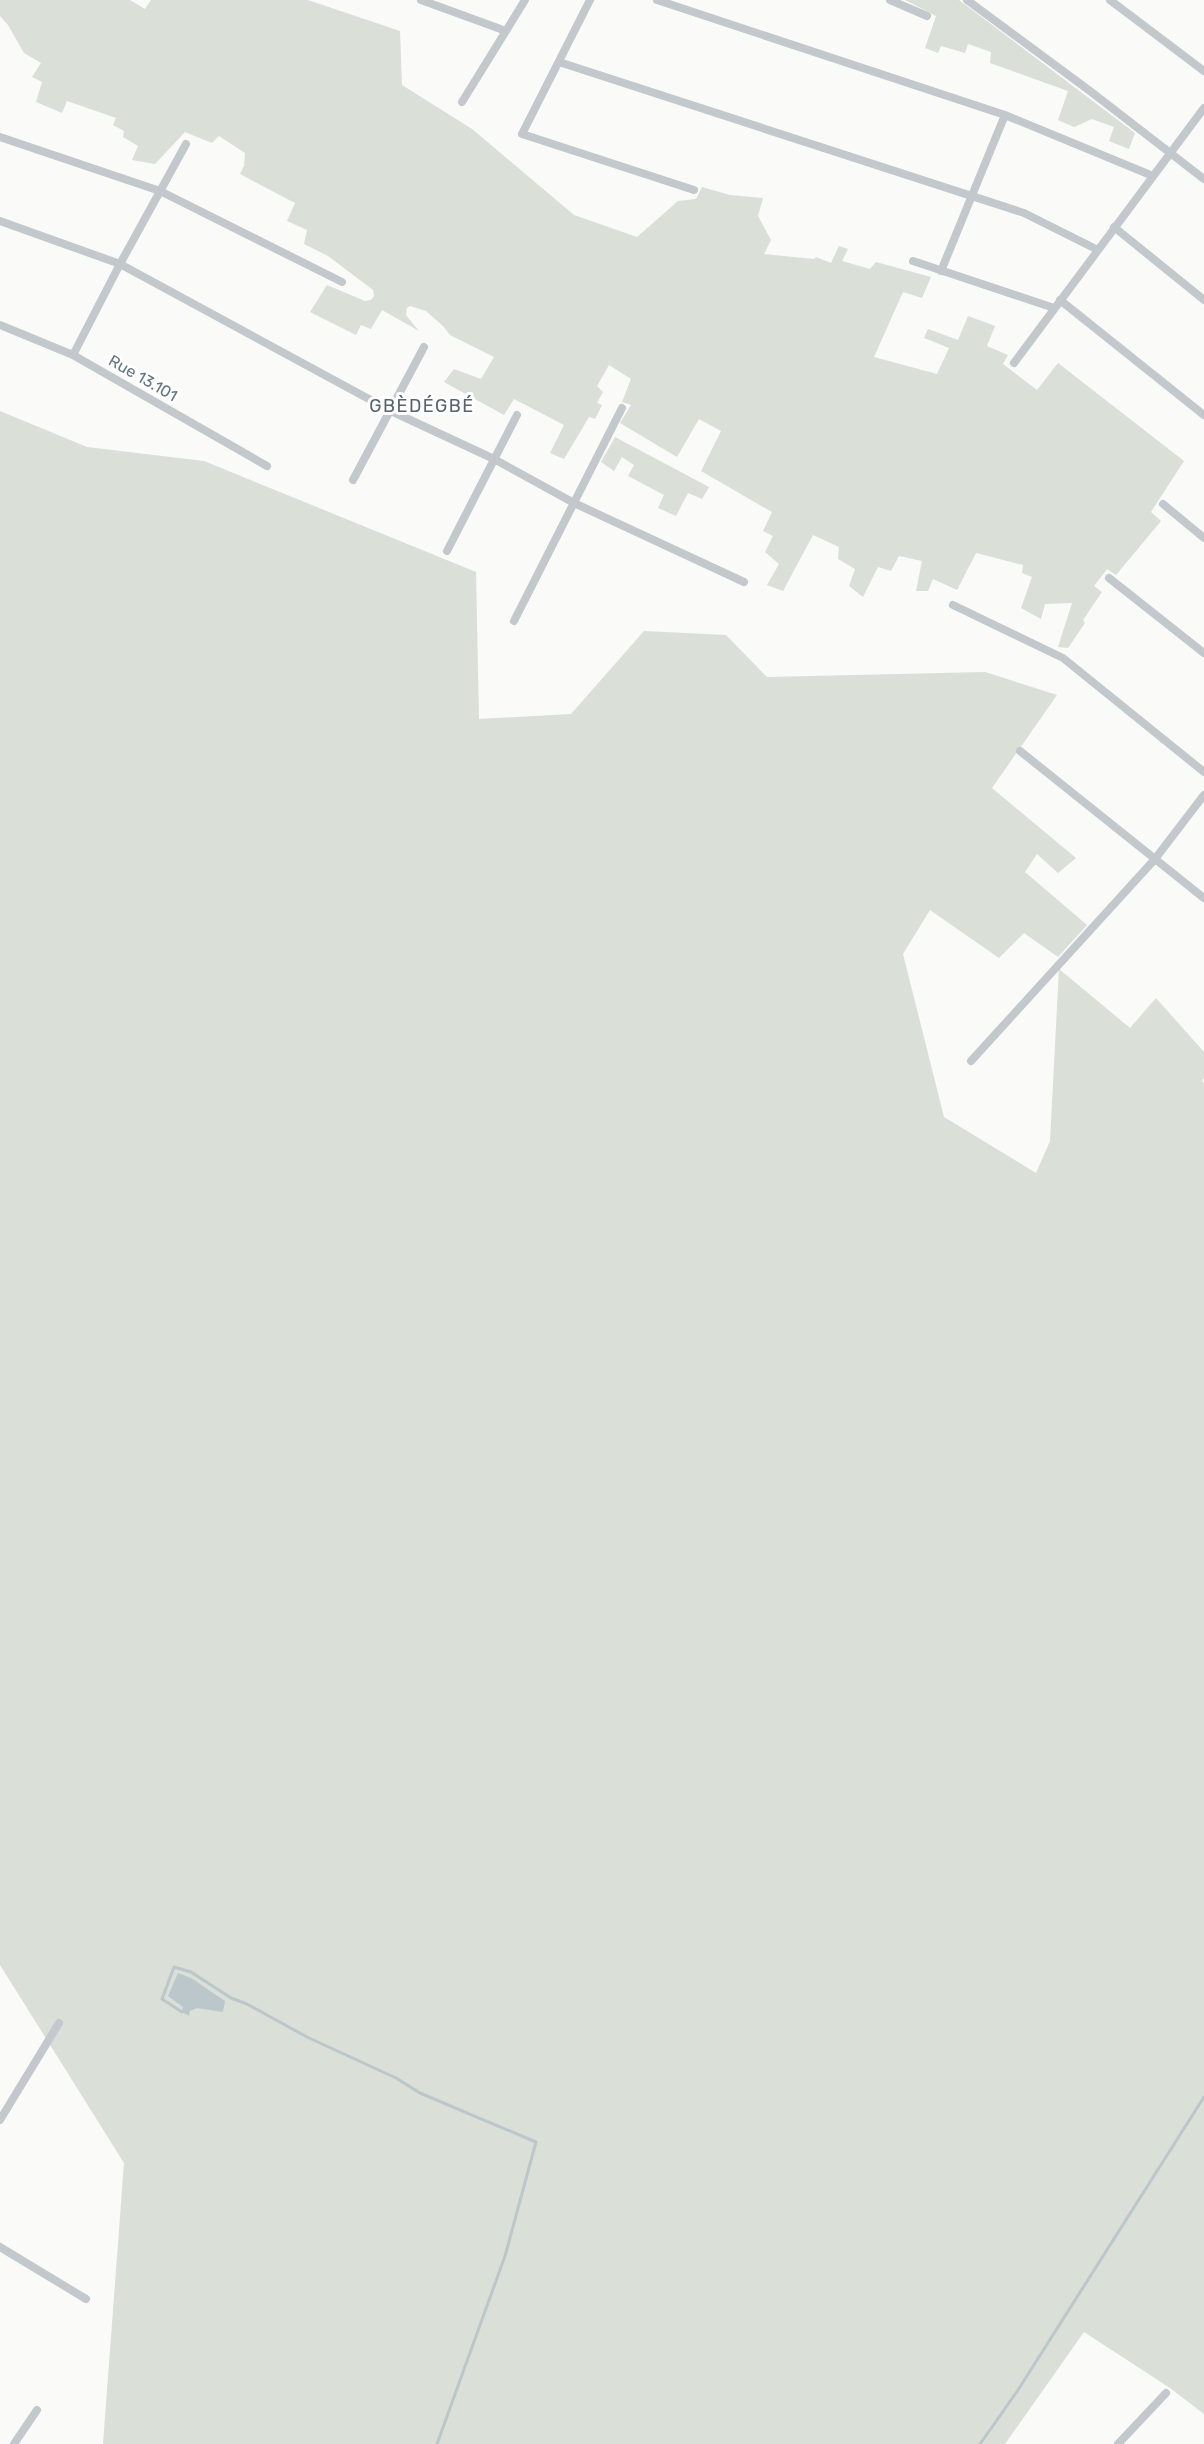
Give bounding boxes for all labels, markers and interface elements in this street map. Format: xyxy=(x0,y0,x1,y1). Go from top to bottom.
street label: Rue 13.101 xyxy=(105,351,181,405)
district label: GBÈDÉGBÉ xyxy=(369,395,475,417)

